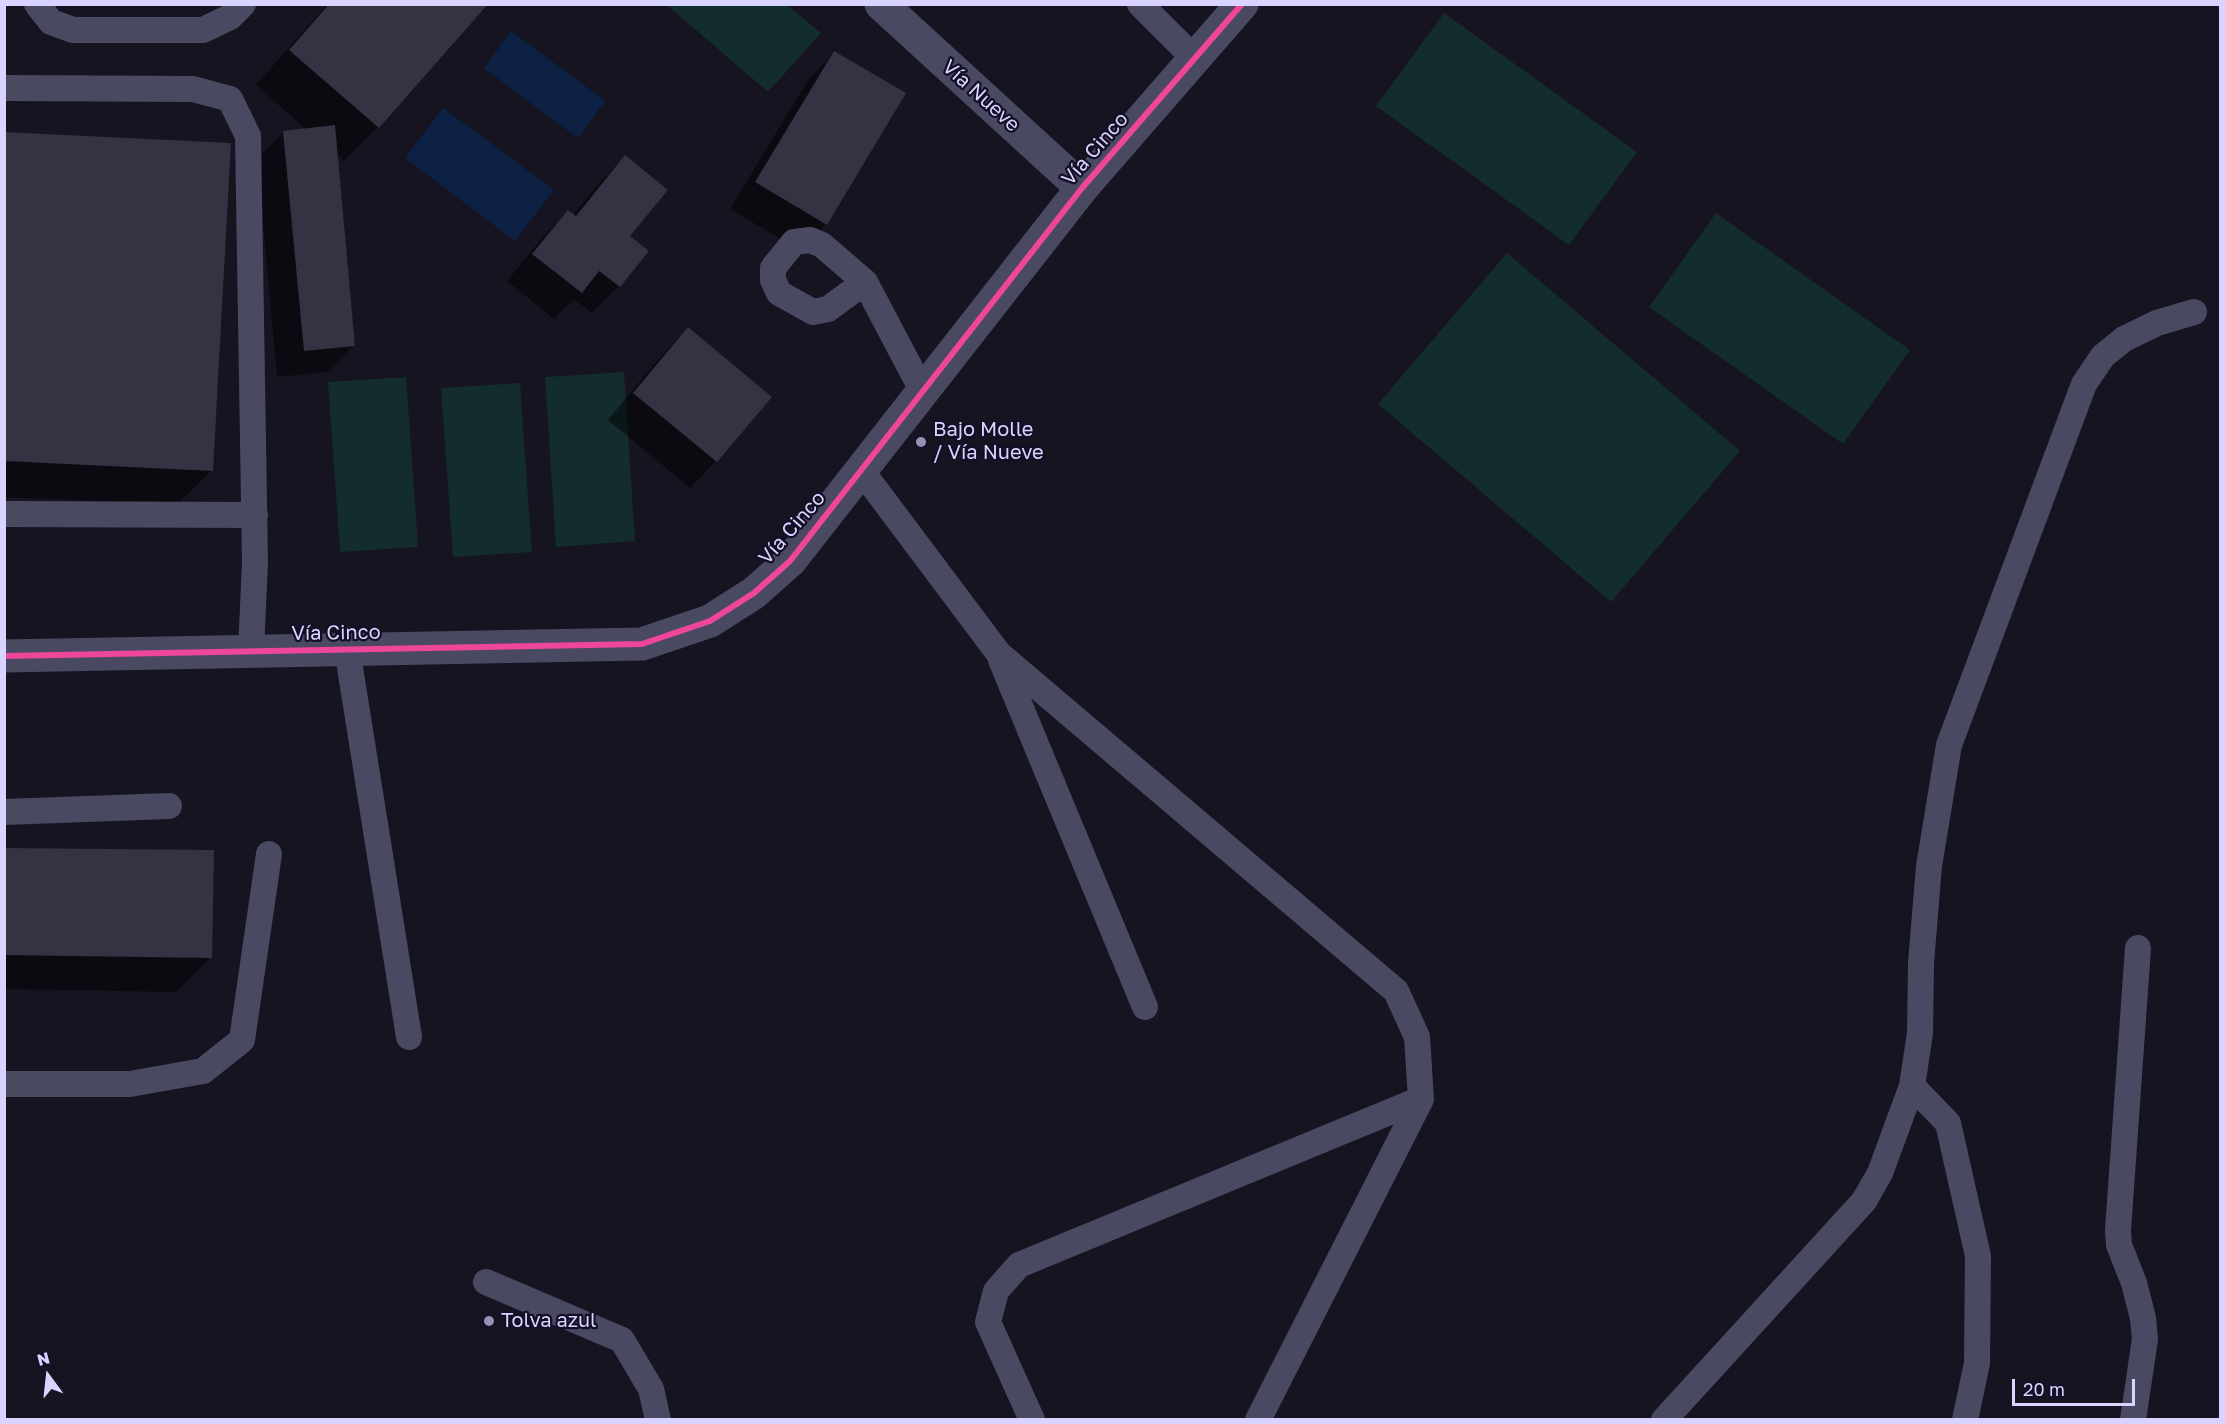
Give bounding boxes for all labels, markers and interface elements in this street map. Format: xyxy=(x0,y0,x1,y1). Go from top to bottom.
street label: Vía Nueve xyxy=(937,55,1025,137)
street label: Vía Cinco xyxy=(1057,107,1133,191)
place label: Bajo Molle / Vía Nueve xyxy=(933,418,1044,465)
marker: Bajo Molle / Vía Nueve xyxy=(914,435,928,449)
street label: Vía Cinco xyxy=(754,486,830,570)
street label: Vía Cinco xyxy=(291,620,381,646)
place label: Tolva azul xyxy=(501,1309,596,1333)
marker: Tolva azul xyxy=(482,1314,496,1328)
north arrow xyxy=(18,1346,78,1406)
text: N xyxy=(35,1347,52,1370)
scale bar xyxy=(2015,1367,2138,1405)
text: 20 m xyxy=(2023,1378,2065,1400)

